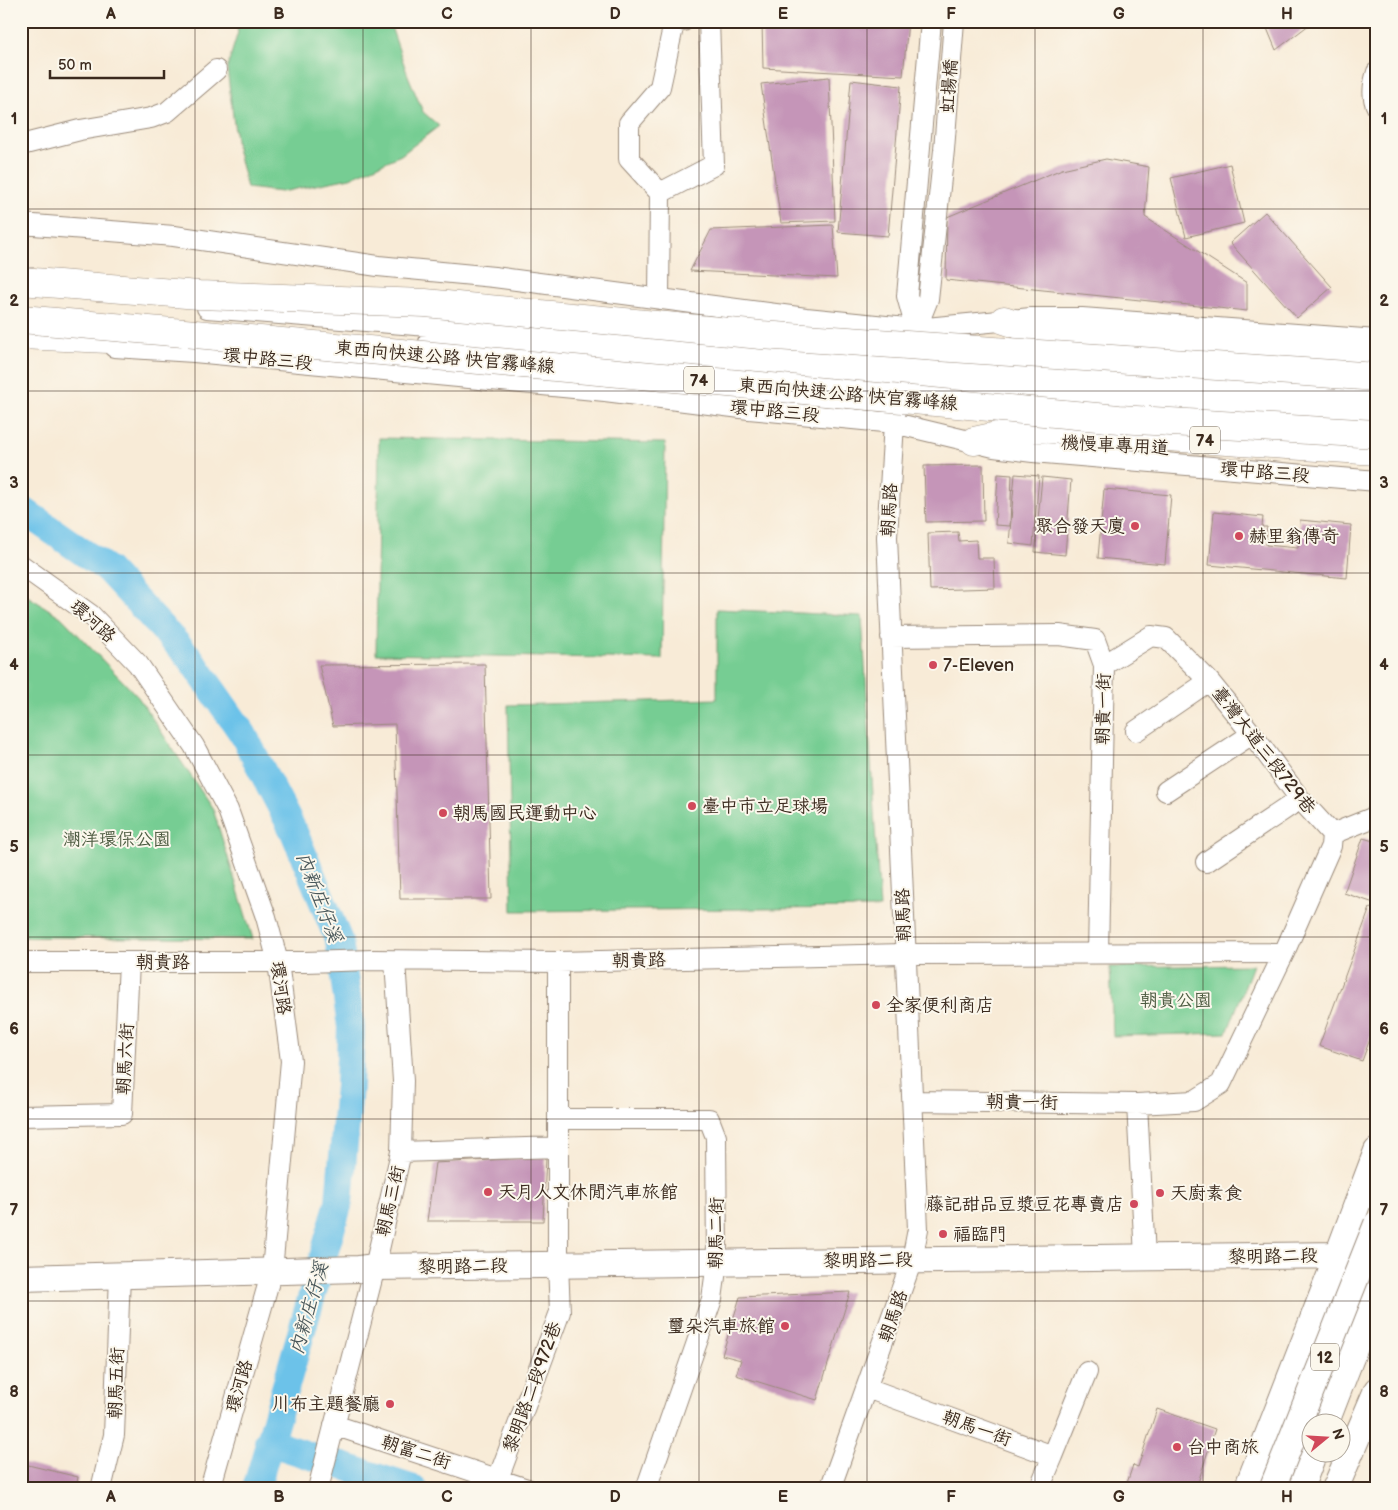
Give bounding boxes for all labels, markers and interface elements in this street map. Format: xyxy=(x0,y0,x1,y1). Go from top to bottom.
text: A xyxy=(105,5,116,24)
text: B xyxy=(273,5,285,24)
text: C xyxy=(441,5,453,24)
text: D xyxy=(609,5,621,24)
text: E xyxy=(778,5,788,24)
text: F xyxy=(946,5,956,24)
text: G xyxy=(1113,5,1125,24)
text: H xyxy=(1281,5,1293,24)
scale bar xyxy=(50,48,164,80)
text: 50 m xyxy=(58,56,92,75)
street label: 虹揚橋 xyxy=(937,58,962,114)
text: 1 xyxy=(11,110,17,129)
text: 1 xyxy=(1381,110,1387,129)
text: 2 xyxy=(9,292,19,311)
text: 2 xyxy=(1379,292,1389,311)
street label: 東西向快速公路 快官霧峰線 xyxy=(334,337,556,378)
street label: 環中路三段 xyxy=(222,344,314,375)
road number: 74 xyxy=(684,366,714,394)
street label: 東西向快速公路 快官霧峰線 xyxy=(737,374,959,415)
street label: 環中路三段 xyxy=(729,396,821,427)
road number: 74 xyxy=(1190,426,1220,454)
street label: 機慢車專用道 xyxy=(1060,432,1169,459)
street label: 環中路三段 xyxy=(1219,458,1311,487)
text: 3 xyxy=(9,474,19,493)
text: 3 xyxy=(1379,474,1389,493)
street label: 朝馬路 xyxy=(878,483,901,538)
place label: 聚合發天廈 xyxy=(1035,516,1125,537)
marker: 聚合發天廈 xyxy=(1129,520,1141,532)
place label: 赫里翁傳奇 xyxy=(1249,526,1339,547)
marker: 赫里翁傳奇 xyxy=(1233,530,1245,542)
street label: 環河路 xyxy=(66,596,120,647)
place label: 7-Eleven xyxy=(943,655,1014,676)
text: 4 xyxy=(9,656,19,675)
text: 4 xyxy=(1379,656,1389,675)
marker: 7-Eleven xyxy=(927,659,939,671)
street label: 朝貴一街 xyxy=(1092,673,1115,745)
street label: 臺灣大道三段729巷 xyxy=(1207,682,1320,818)
place label: 臺中市立足球場 xyxy=(702,796,828,817)
marker: 臺中市立足球場 xyxy=(686,800,698,812)
place label: 朝馬國民運動中心 xyxy=(453,803,597,824)
marker: 朝馬國民運動中心 xyxy=(437,807,449,819)
park label: 潮洋環保公園 xyxy=(63,829,171,850)
text: 5 xyxy=(9,838,19,857)
text: 5 xyxy=(1379,838,1389,857)
water label: 內新庄仔溪 xyxy=(291,849,347,947)
street label: 朝馬路 xyxy=(892,888,915,942)
street label: 朝貴路 xyxy=(612,950,666,971)
street label: 朝貴路 xyxy=(136,952,190,973)
street label: 環河路 xyxy=(266,960,295,1016)
park label: 朝貴公園 xyxy=(1140,990,1212,1011)
place label: 全家便利商店 xyxy=(886,995,994,1016)
marker: 全家便利商店 xyxy=(870,999,882,1011)
text: 6 xyxy=(9,1020,19,1039)
text: 6 xyxy=(1379,1020,1389,1039)
street label: 朝馬六街 xyxy=(113,1023,138,1096)
street label: 朝貴一街 xyxy=(986,1091,1058,1114)
street label: 朝馬三街 xyxy=(372,1164,409,1239)
place label: 天月人文休閒汽車旅館 xyxy=(498,1182,678,1203)
place label: 天廚素食 xyxy=(1170,1183,1242,1204)
marker: 天月人文休閒汽車旅館 xyxy=(482,1186,494,1198)
marker: 天廚素食 xyxy=(1154,1187,1166,1199)
place label: 藤記甜品豆漿豆花專賣店 xyxy=(926,1194,1124,1215)
street label: 朝馬二街 xyxy=(705,1197,728,1269)
marker: 藤記甜品豆漿豆花專賣店 xyxy=(1128,1198,1140,1210)
text: 7 xyxy=(10,1201,19,1220)
text: 7 xyxy=(1380,1201,1389,1220)
place label: 福臨門 xyxy=(953,1224,1007,1245)
marker: 福臨門 xyxy=(937,1228,949,1240)
street label: 黎明路二段 xyxy=(1228,1245,1318,1268)
street label: 黎明路二段 xyxy=(823,1249,913,1272)
street label: 黎明路二段 xyxy=(418,1255,508,1278)
water label: 內新庄仔溪 xyxy=(285,1259,334,1357)
street label: 朝馬路 xyxy=(875,1287,912,1345)
place label: 璽朵汽車旅館 xyxy=(667,1316,775,1337)
street label: 黎明路二段972巷 xyxy=(499,1319,566,1456)
marker: 璽朵汽車旅館 xyxy=(779,1320,791,1332)
road number: 12 xyxy=(1311,1344,1339,1370)
street label: 朝馬五街 xyxy=(105,1347,128,1419)
street label: 環河路 xyxy=(222,1357,257,1415)
text: 8 xyxy=(9,1383,19,1402)
text: 8 xyxy=(1379,1383,1389,1402)
place label: 川布主題餐廳 xyxy=(272,1394,380,1415)
marker: 川布主題餐廳 xyxy=(384,1398,396,1410)
street label: 朝馬一街 xyxy=(939,1406,1014,1451)
north arrow xyxy=(1300,1412,1350,1462)
text: N xyxy=(1328,1427,1348,1442)
street label: 朝富二街 xyxy=(378,1431,453,1474)
place label: 台中商旅 xyxy=(1187,1437,1259,1458)
marker: 台中商旅 xyxy=(1171,1441,1183,1453)
text: A xyxy=(105,1488,116,1507)
text: B xyxy=(273,1488,285,1507)
text: C xyxy=(441,1488,453,1507)
text: D xyxy=(609,1488,621,1507)
text: E xyxy=(778,1488,788,1507)
text: F xyxy=(946,1488,956,1507)
text: G xyxy=(1113,1488,1125,1507)
text: H xyxy=(1281,1488,1293,1507)

